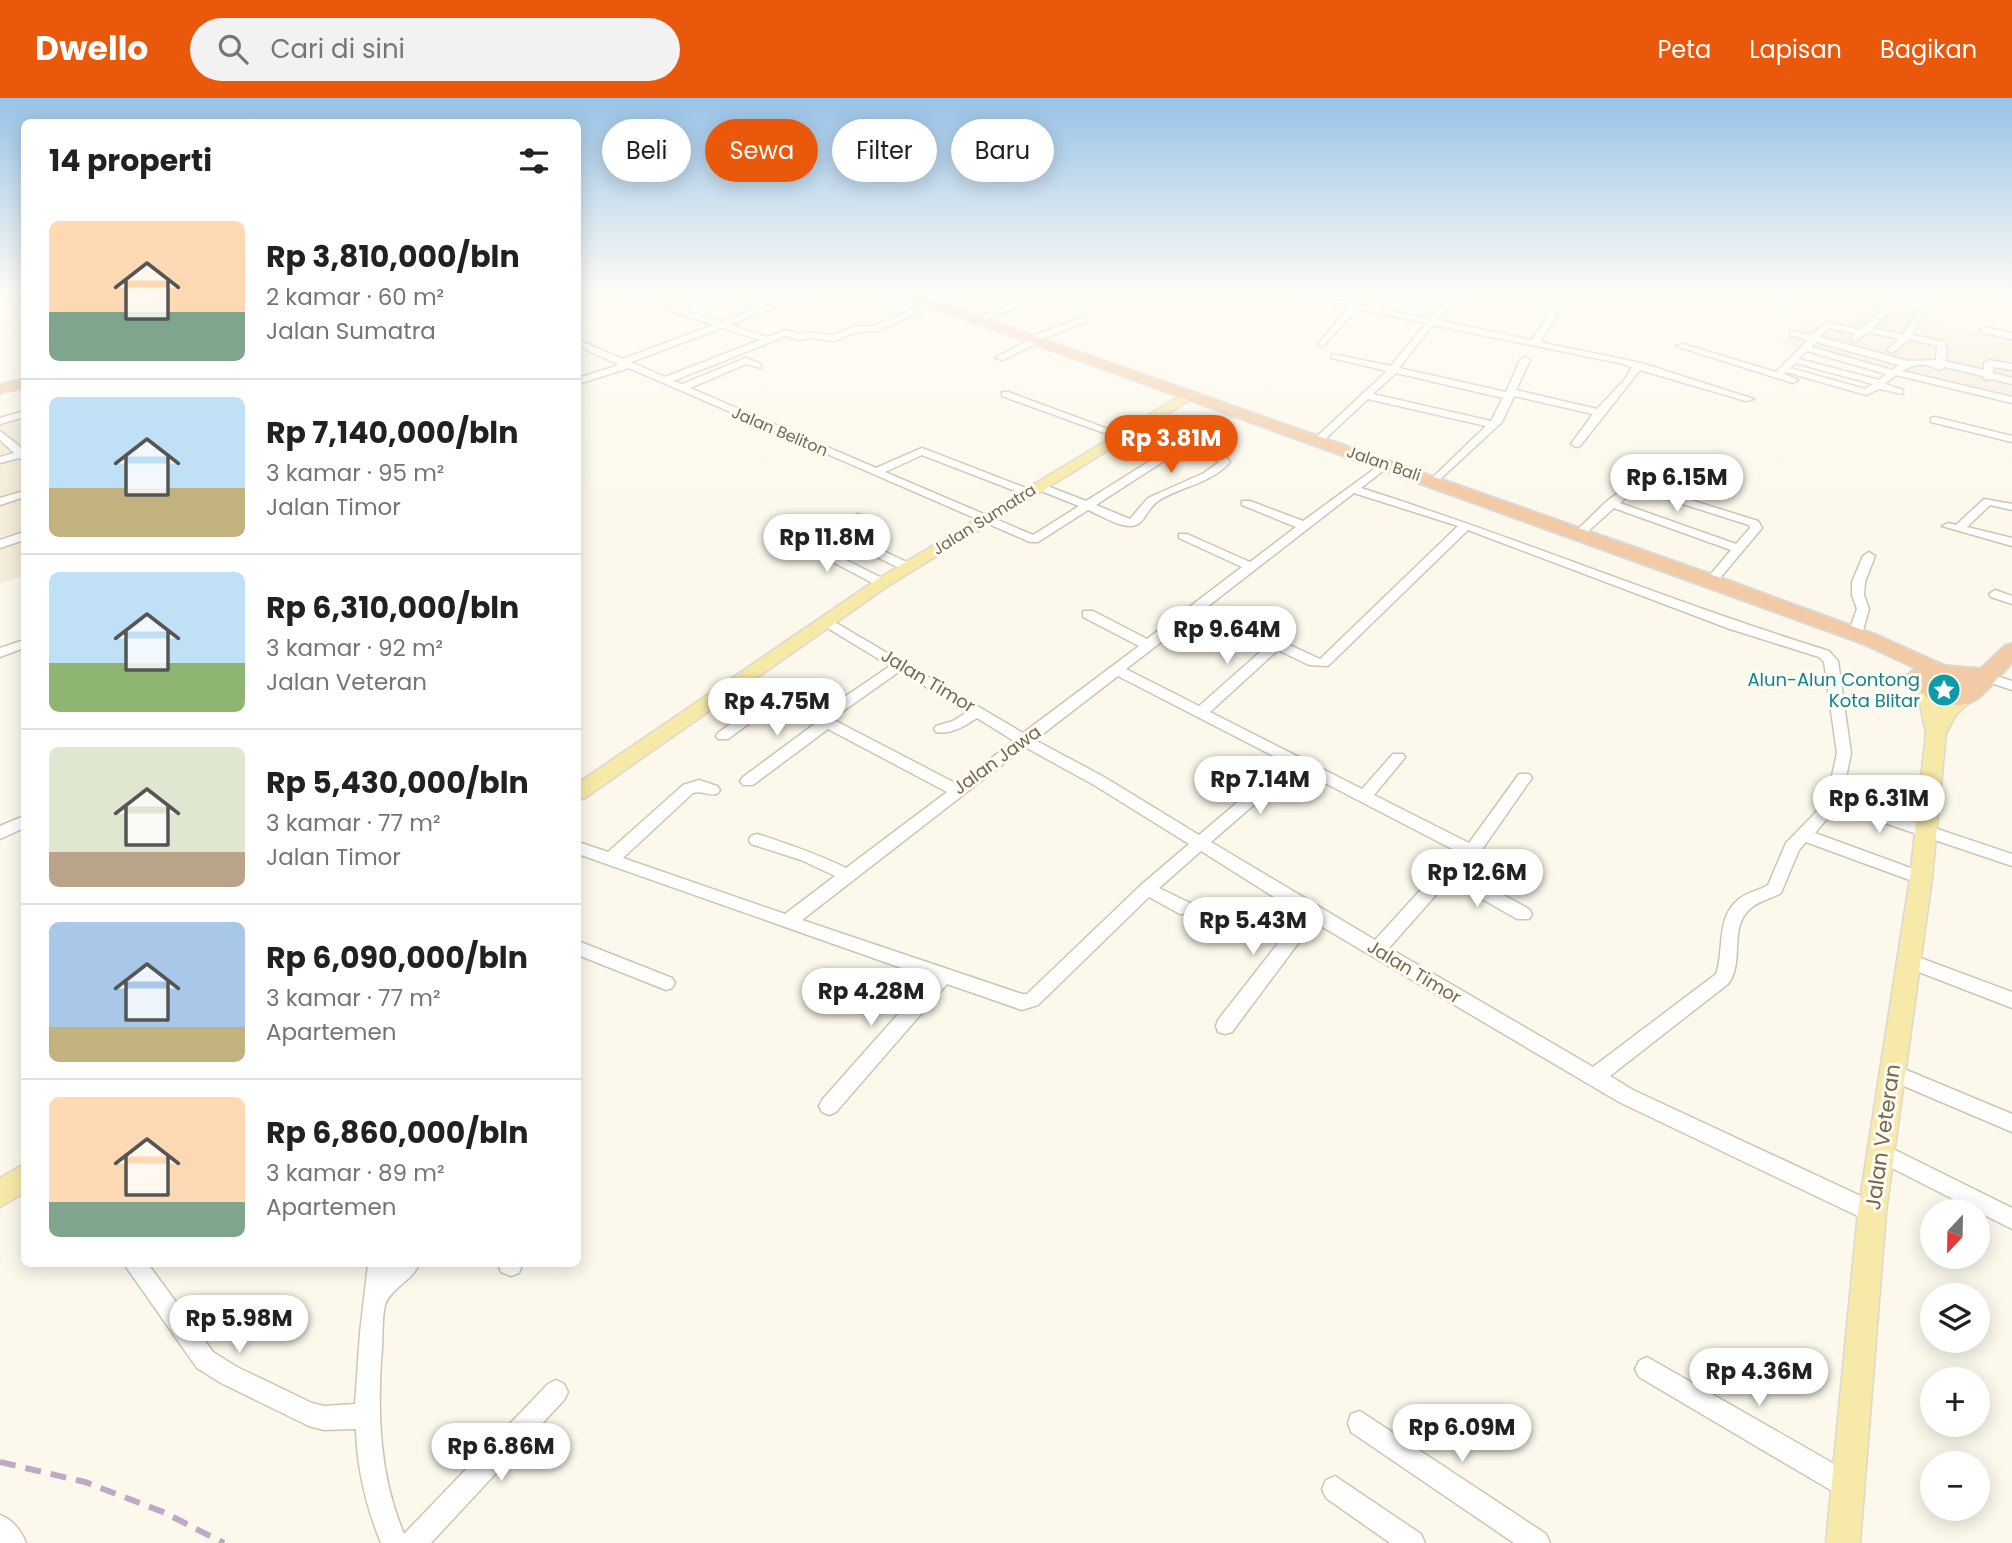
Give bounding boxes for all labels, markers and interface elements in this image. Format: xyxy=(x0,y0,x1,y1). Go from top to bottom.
search box xyxy=(190,18,680,81)
text: Dwello xyxy=(35,25,148,72)
icon: search xyxy=(214,30,252,68)
text: Cari di sini xyxy=(270,31,405,67)
text: Peta xyxy=(1657,33,1711,66)
text: Lapisan xyxy=(1749,33,1842,66)
text: Bagikan xyxy=(1880,33,1977,66)
chip: Beli xyxy=(602,119,691,182)
chip: Sewa xyxy=(705,119,818,182)
chip: Filter xyxy=(832,119,937,182)
chip: Baru xyxy=(951,119,1054,182)
text: 14 properti xyxy=(49,139,212,182)
icon: filters xyxy=(515,142,553,180)
text: Rp 3,810,000/bln xyxy=(266,235,520,278)
icon: home xyxy=(105,249,189,333)
text: 2 kamar · 60 m² xyxy=(266,281,444,313)
text: Jalan Sumatra xyxy=(266,315,436,347)
street label: Jalan Beliton xyxy=(728,401,831,462)
text: Rp 7,140,000/bln xyxy=(266,411,518,454)
pin: Rp 3.81M xyxy=(1099,416,1243,475)
text: Rp 3.81M xyxy=(1121,422,1221,454)
icon: home xyxy=(105,425,189,509)
street label: Jalan Bali xyxy=(1344,440,1424,487)
pin: Rp 6.15M xyxy=(1605,454,1749,514)
text: 3 kamar · 95 m² xyxy=(266,457,444,489)
text: Rp 6.15M xyxy=(1626,461,1728,493)
street label: Jalan Sumatra xyxy=(928,478,1040,560)
text: Jalan Timor xyxy=(266,491,401,523)
pin: Rp 11.8M xyxy=(755,514,899,574)
text: Rp 11.8M xyxy=(779,521,875,553)
text: Rp 6,310,000/bln xyxy=(266,586,519,629)
icon: home xyxy=(105,600,189,684)
pin: Rp 9.64M xyxy=(1155,606,1299,666)
text: Rp 9.64M xyxy=(1173,613,1281,645)
text: 3 kamar · 92 m² xyxy=(266,632,443,664)
street label: Jalan Timor xyxy=(877,643,980,719)
text: Jalan Veteran xyxy=(266,666,427,698)
place label: Alun-Alun Contong Kota Blitar xyxy=(1747,667,1920,713)
place icon: Alun-Alun Contong Kota Blitar xyxy=(1925,671,1963,709)
pin: Rp 4.75M xyxy=(705,678,849,738)
text: Rp 4.75M xyxy=(724,685,830,717)
street label: Jalan Jawa xyxy=(948,719,1046,800)
pin: Rp 7.14M xyxy=(1188,756,1332,816)
text: Rp 5,430,000/bln xyxy=(266,761,529,804)
text: Rp 7.14M xyxy=(1210,763,1310,795)
icon: home xyxy=(105,775,189,859)
pin: Rp 6.31M xyxy=(1807,776,1951,835)
text: Rp 6.31M xyxy=(1829,782,1929,814)
text: 3 kamar · 77 m² xyxy=(266,807,441,839)
text: Jalan Timor xyxy=(266,841,401,873)
pin: Rp 12.6M xyxy=(1405,850,1549,909)
text: Rp 12.6M xyxy=(1427,856,1527,888)
pin: Rp 5.43M xyxy=(1181,898,1325,957)
text: Rp 5.43M xyxy=(1199,904,1307,936)
street label: Jalan Timor xyxy=(1363,934,1466,1010)
text: Rp 6,090,000/bln xyxy=(266,936,528,979)
icon: home xyxy=(105,950,189,1034)
pin: Rp 4.28M xyxy=(799,968,943,1028)
text: Rp 4.28M xyxy=(818,975,924,1007)
text: 3 kamar · 77 m² xyxy=(266,982,441,1014)
text: Apartemen xyxy=(266,1016,396,1048)
street label: Jalan Veteran xyxy=(1858,1062,1907,1212)
text: Rp 6,860,000/bln xyxy=(266,1111,528,1154)
icon: home xyxy=(105,1125,189,1209)
text: 3 kamar · 89 m² xyxy=(266,1157,444,1189)
text: Apartemen xyxy=(266,1191,396,1223)
north arrow xyxy=(1920,1199,1990,1269)
map controls xyxy=(1920,1199,1990,1521)
button: layers xyxy=(1920,1283,1990,1353)
pin: Rp 5.98M xyxy=(167,1296,311,1355)
text: Rp 5.98M xyxy=(185,1302,293,1334)
pin: Rp 4.36M xyxy=(1687,1348,1831,1408)
text: Rp 4.36M xyxy=(1705,1355,1813,1387)
button: + xyxy=(1920,1367,1990,1437)
pin: Rp 6.09M xyxy=(1390,1404,1534,1464)
text: Rp 6.09M xyxy=(1409,1411,1515,1443)
pin: Rp 6.86M xyxy=(429,1424,573,1483)
text: Rp 6.86M xyxy=(447,1430,555,1462)
button: − xyxy=(1920,1451,1990,1521)

